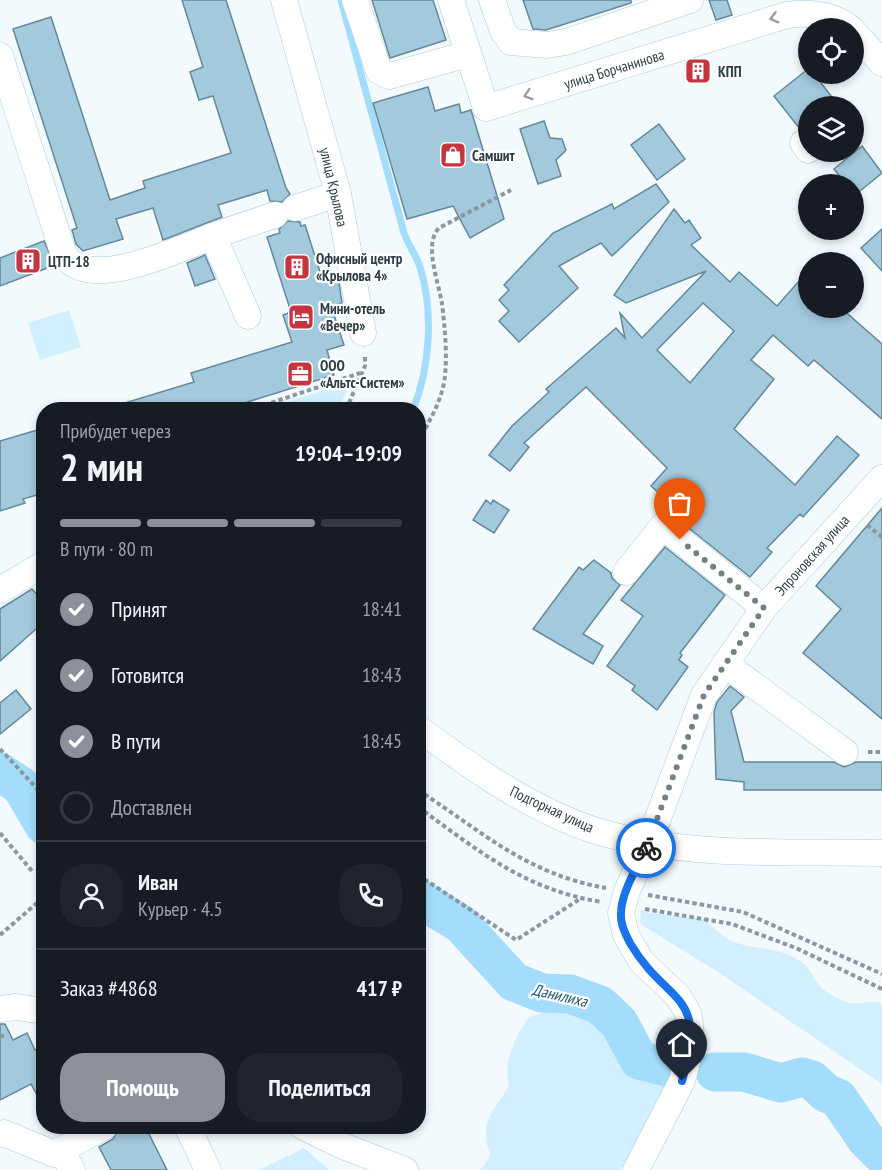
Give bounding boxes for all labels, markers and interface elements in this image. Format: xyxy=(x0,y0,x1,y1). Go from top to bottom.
one-way arrow xyxy=(769,11,779,24)
map controls xyxy=(798,18,864,318)
button: locate xyxy=(798,18,864,84)
street label: улица Борчанинова xyxy=(562,45,666,93)
building icon: КПП xyxy=(683,56,713,86)
place label: КПП xyxy=(718,62,742,81)
one-way arrow xyxy=(523,88,534,100)
button: layers xyxy=(798,96,864,162)
shop icon: Самшит xyxy=(438,140,468,170)
street label: улица Крылова xyxy=(316,146,352,228)
place label: Самшит xyxy=(472,146,516,165)
button: + xyxy=(798,174,864,240)
building icon: ЦТП-18 xyxy=(13,246,43,276)
place label: Офисный центр «Крылова 4» xyxy=(316,249,403,285)
place label: ЦТП-18 xyxy=(48,252,90,271)
building icon: Офисный центр «Крылова 4» xyxy=(282,252,312,282)
button: − xyxy=(798,252,864,318)
place label: Мини-отель «Вечер» xyxy=(320,299,385,335)
hotel icon: Мини-отель «Вечер» xyxy=(286,302,316,332)
place label: ООО «Альтс-Систем» xyxy=(320,356,405,392)
office icon: ООО «Альтс-Систем» xyxy=(285,359,315,389)
text: Прибудет через xyxy=(60,418,171,444)
text: 19:04–19:09 xyxy=(295,439,402,467)
text: 2 мин xyxy=(60,441,143,492)
pin xyxy=(654,478,705,540)
icon: bag xyxy=(663,487,696,520)
street label: Эпроновская улица xyxy=(771,511,853,599)
text: В пути · 80 m xyxy=(60,536,153,562)
icon: check xyxy=(60,593,93,626)
text: Принят xyxy=(111,595,167,623)
text: 18:41 xyxy=(362,596,402,622)
icon: check xyxy=(60,659,93,692)
text: Готовится xyxy=(111,661,184,689)
text: 18:43 xyxy=(362,662,402,688)
icon: check xyxy=(60,725,93,758)
text: В пути xyxy=(111,727,161,755)
text: 18:45 xyxy=(362,728,402,754)
street label: Подгорная улица xyxy=(507,781,597,837)
text: Доставлен xyxy=(111,793,192,821)
courier xyxy=(616,818,676,878)
icon: bike xyxy=(630,832,663,865)
button: person xyxy=(60,864,123,927)
button: phone xyxy=(339,864,402,927)
text: Иван xyxy=(138,868,178,896)
text: Курьер · 4.5 xyxy=(138,896,223,922)
text: Заказ #4868 xyxy=(60,974,158,1002)
text: 417 ₽ xyxy=(356,974,402,1002)
water label: Данилиха xyxy=(530,979,591,1011)
pin xyxy=(656,1019,707,1081)
icon: home xyxy=(665,1028,698,1061)
button: Помощь xyxy=(60,1053,225,1122)
button: Поделиться xyxy=(237,1053,402,1122)

